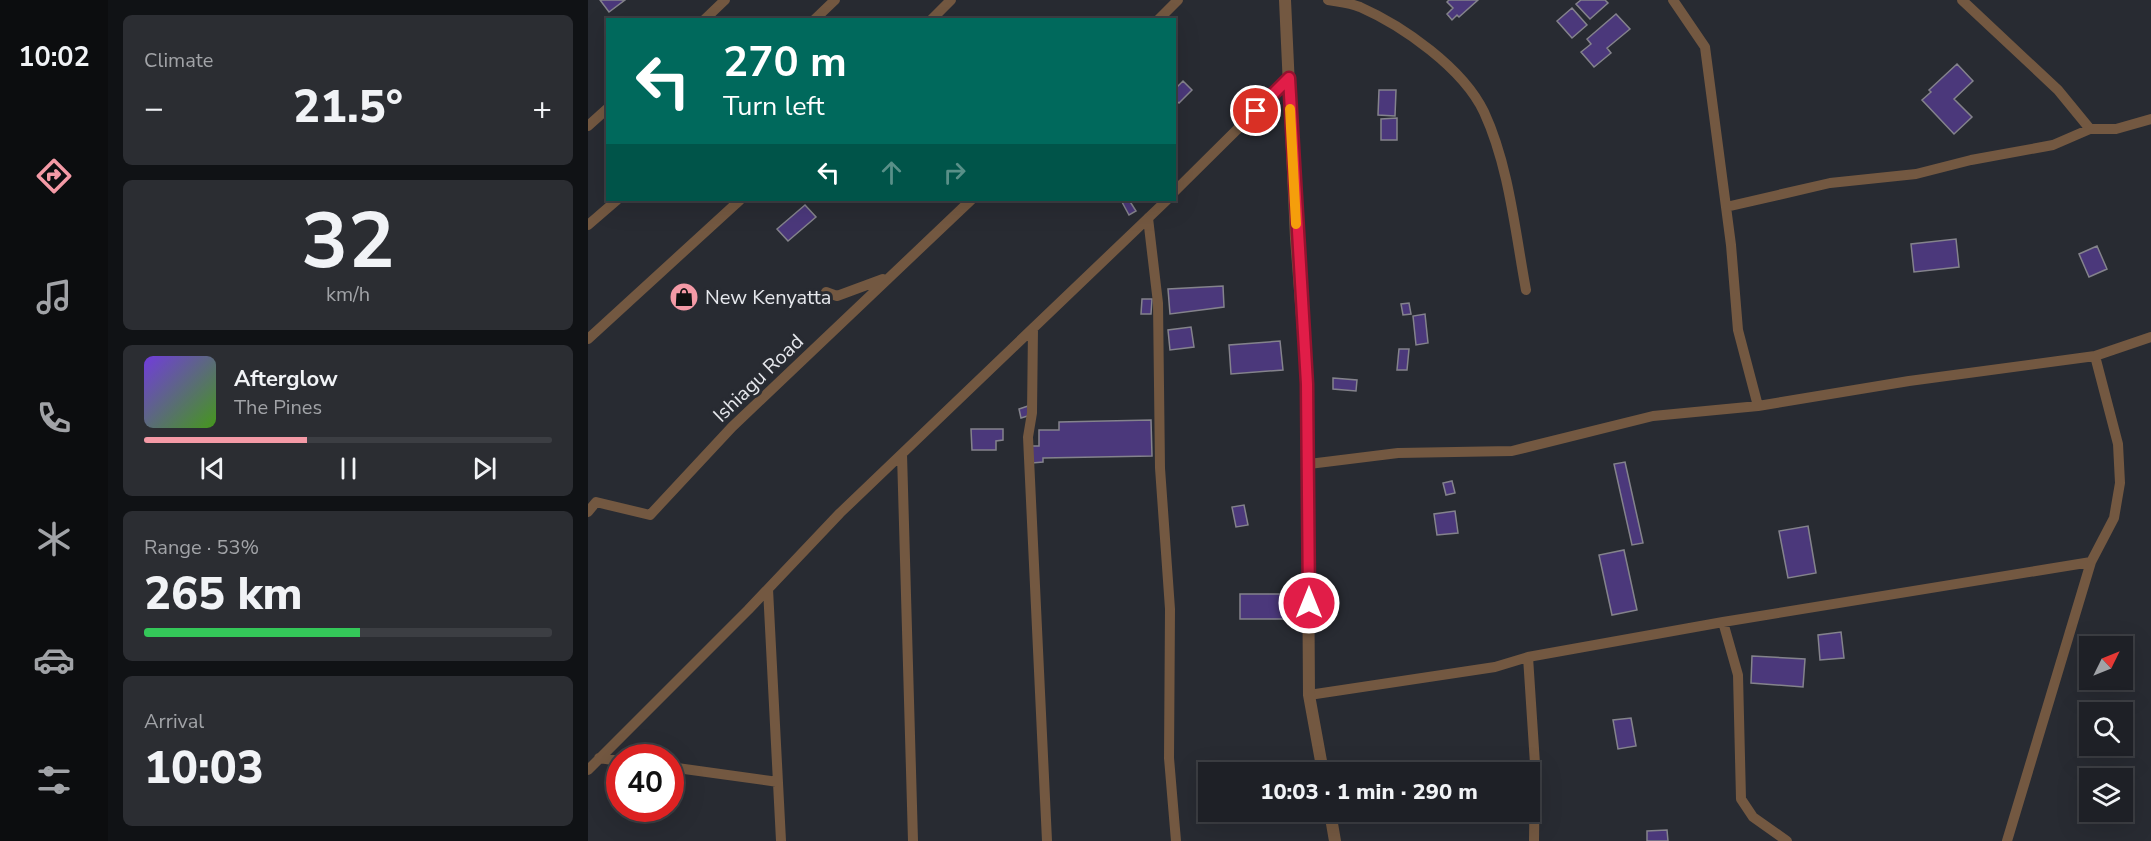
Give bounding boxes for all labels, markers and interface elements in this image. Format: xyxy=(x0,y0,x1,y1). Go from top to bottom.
text: 270 m xyxy=(723,34,847,91)
text: 10:02 xyxy=(18,39,90,76)
icon: left xyxy=(624,42,702,120)
text: Climate xyxy=(144,47,213,74)
text: 21.5° xyxy=(293,77,403,138)
pin xyxy=(1230,85,1281,136)
text: − xyxy=(144,86,164,131)
text: + xyxy=(532,86,552,131)
text: Turn left xyxy=(723,88,824,125)
icon: arrive xyxy=(1239,94,1272,127)
icon: directions xyxy=(33,155,75,197)
icon: left xyxy=(812,156,845,189)
icon: ahead xyxy=(875,156,908,189)
icon: right xyxy=(938,156,971,189)
text: 32 xyxy=(301,188,395,295)
icon: music xyxy=(33,276,75,318)
text: km/h xyxy=(326,281,370,308)
shop icon: New Kenyatta xyxy=(668,281,700,313)
place label: New Kenyatta xyxy=(705,284,831,311)
street label: Ishiagu Road xyxy=(707,328,809,428)
text: Afterglow xyxy=(234,364,338,394)
text: The Pines xyxy=(234,394,322,421)
icon: phone xyxy=(33,397,75,439)
icon: previous xyxy=(196,452,229,485)
icon: pause xyxy=(332,452,365,485)
icon: next xyxy=(468,452,501,485)
icon: climate xyxy=(33,518,75,560)
text: Range · 53% xyxy=(144,534,259,561)
text: 265 km xyxy=(144,564,303,625)
position arrow xyxy=(1277,571,1341,635)
north arrow xyxy=(2079,636,2133,690)
map controls xyxy=(2079,636,2133,822)
icon: car xyxy=(33,639,75,681)
button: search xyxy=(2079,702,2133,756)
text: Arrival xyxy=(144,708,204,735)
text: 10:03 xyxy=(144,738,264,799)
speed limit sign: 40 xyxy=(606,744,684,822)
icon: filters xyxy=(33,759,75,801)
button: layers xyxy=(2079,768,2133,822)
text: 10:03 · 1 min · 290 m xyxy=(1260,777,1478,807)

